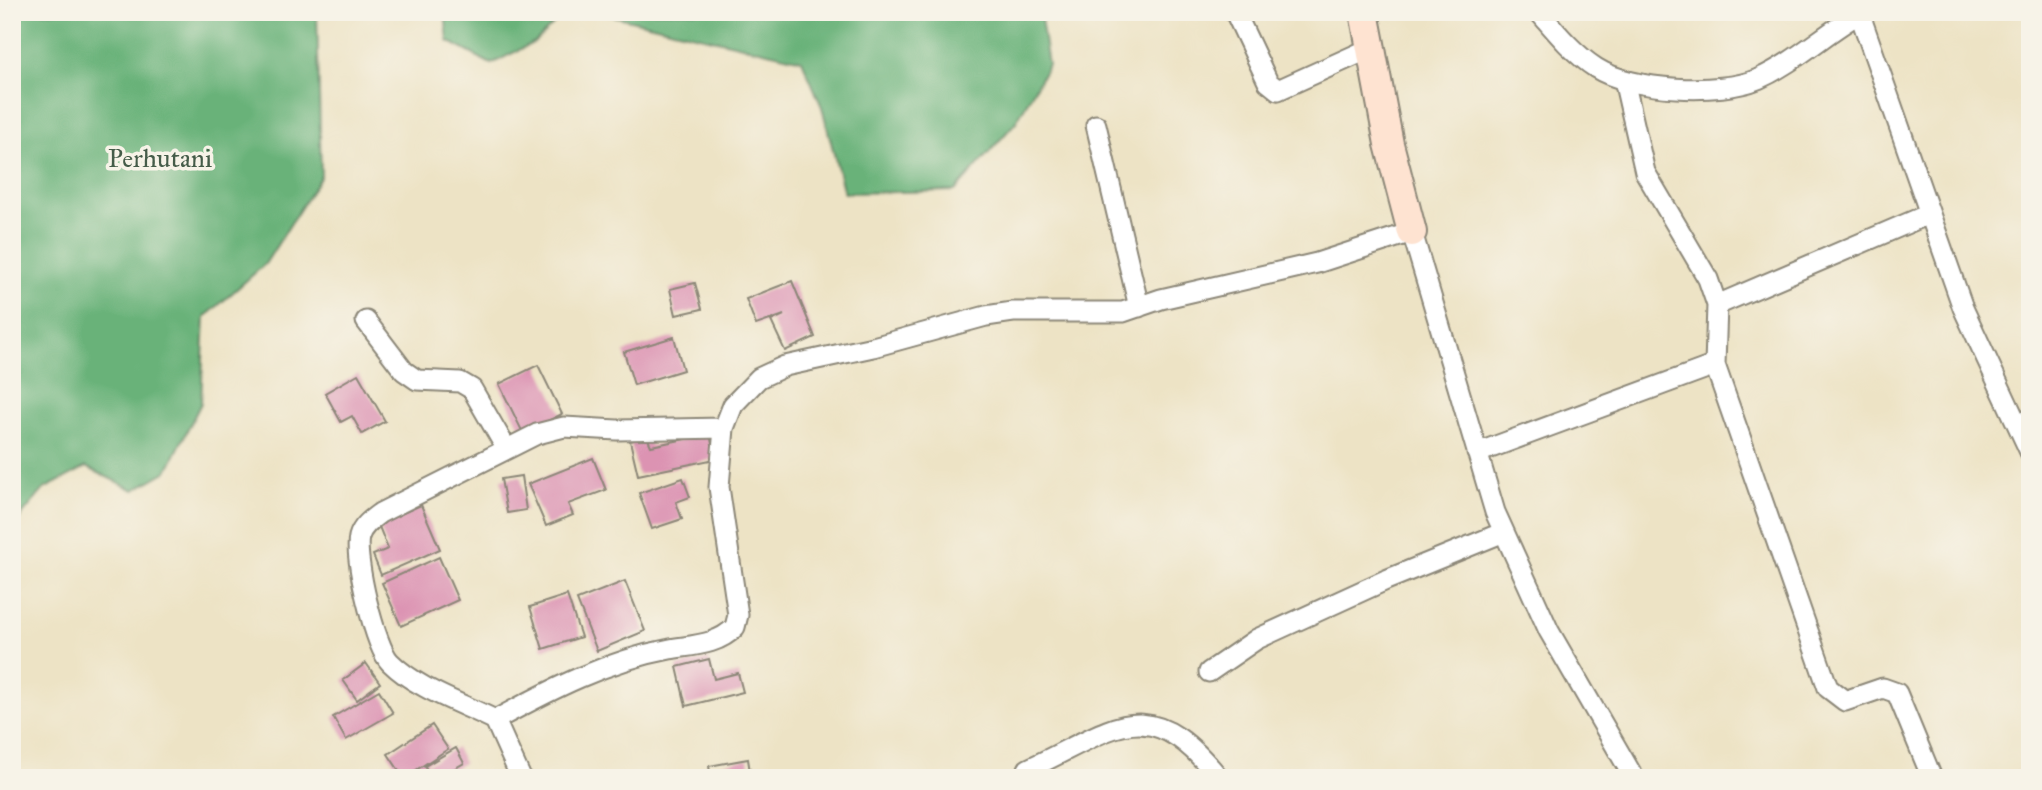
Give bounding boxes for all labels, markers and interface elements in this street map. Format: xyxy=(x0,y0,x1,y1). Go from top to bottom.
park label: Perhutani xyxy=(108,142,212,174)

